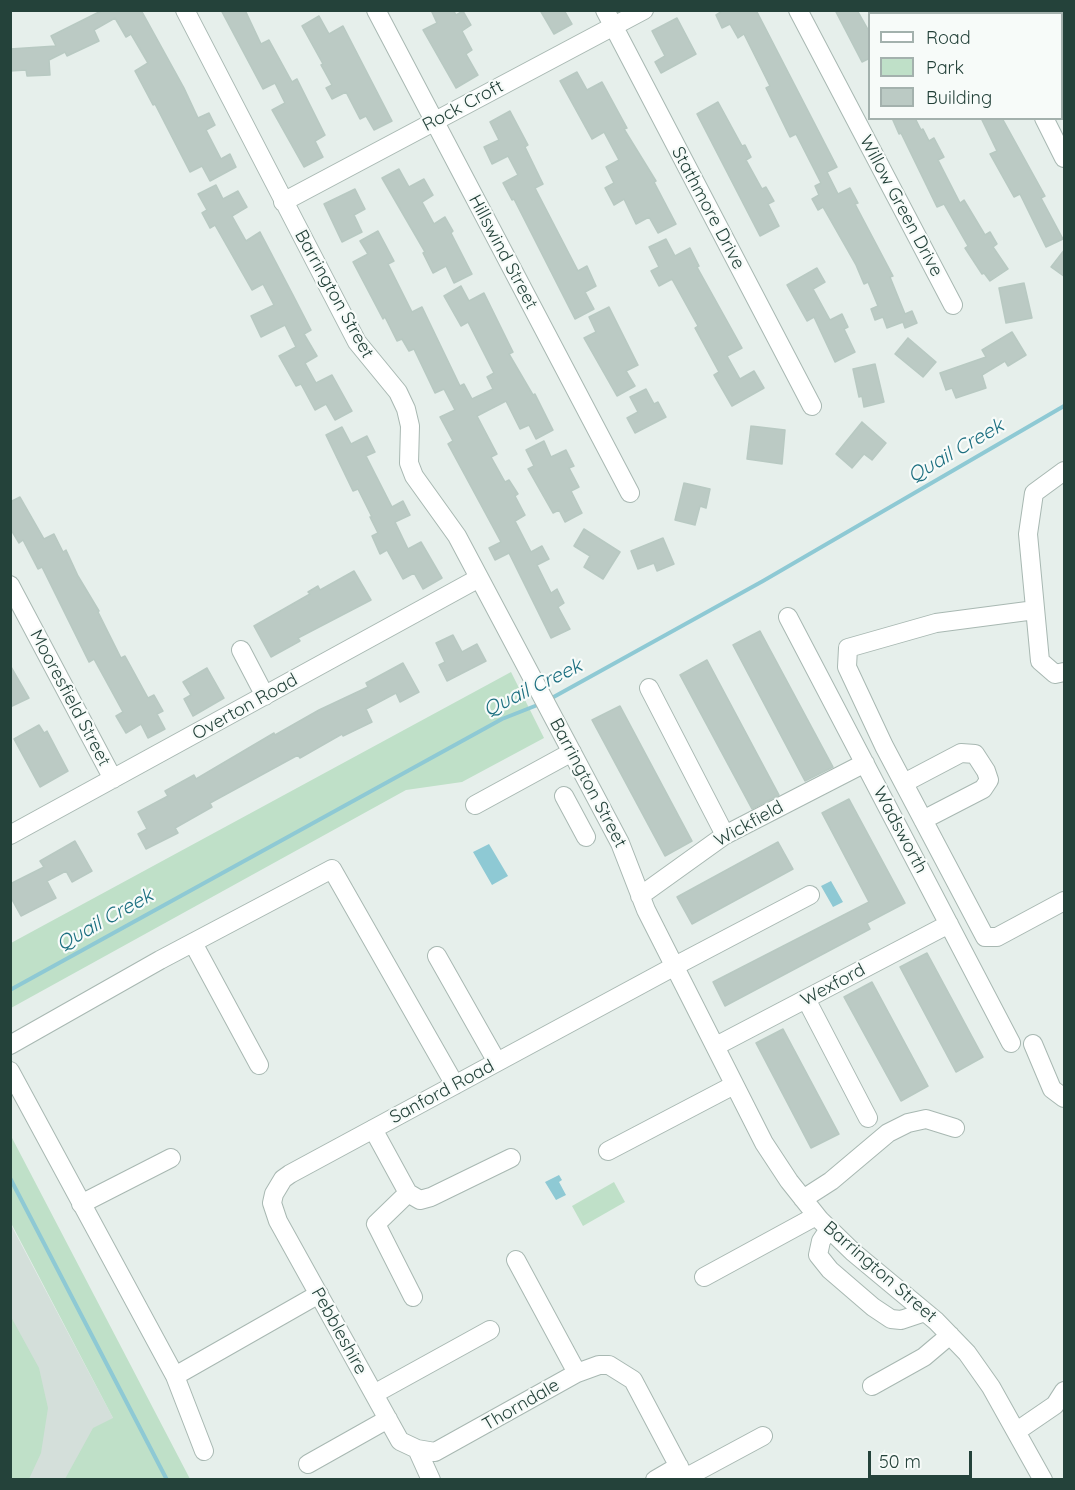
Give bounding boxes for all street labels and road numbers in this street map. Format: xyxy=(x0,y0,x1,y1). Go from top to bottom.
street label: Rock Croft xyxy=(419,76,507,136)
street label: Willow Green Drive xyxy=(855,132,947,280)
street label: Stathmore Drive xyxy=(667,143,749,273)
street label: Hillswind Street xyxy=(464,191,542,313)
street label: Barrington Street xyxy=(290,226,378,362)
street label: Mooresfield Street xyxy=(25,626,115,770)
street label: Overton Road xyxy=(189,669,301,745)
street label: Barrington Street xyxy=(545,715,631,851)
street label: Wadsworth xyxy=(868,783,932,877)
street label: Wickfield xyxy=(711,796,787,852)
street label: Wexford xyxy=(797,959,869,1011)
street label: Sanford Road xyxy=(386,1055,498,1129)
street label: Barrington Street xyxy=(819,1217,941,1327)
street label: Pebbleshire xyxy=(306,1284,372,1378)
street label: Thorndale xyxy=(479,1374,563,1436)

